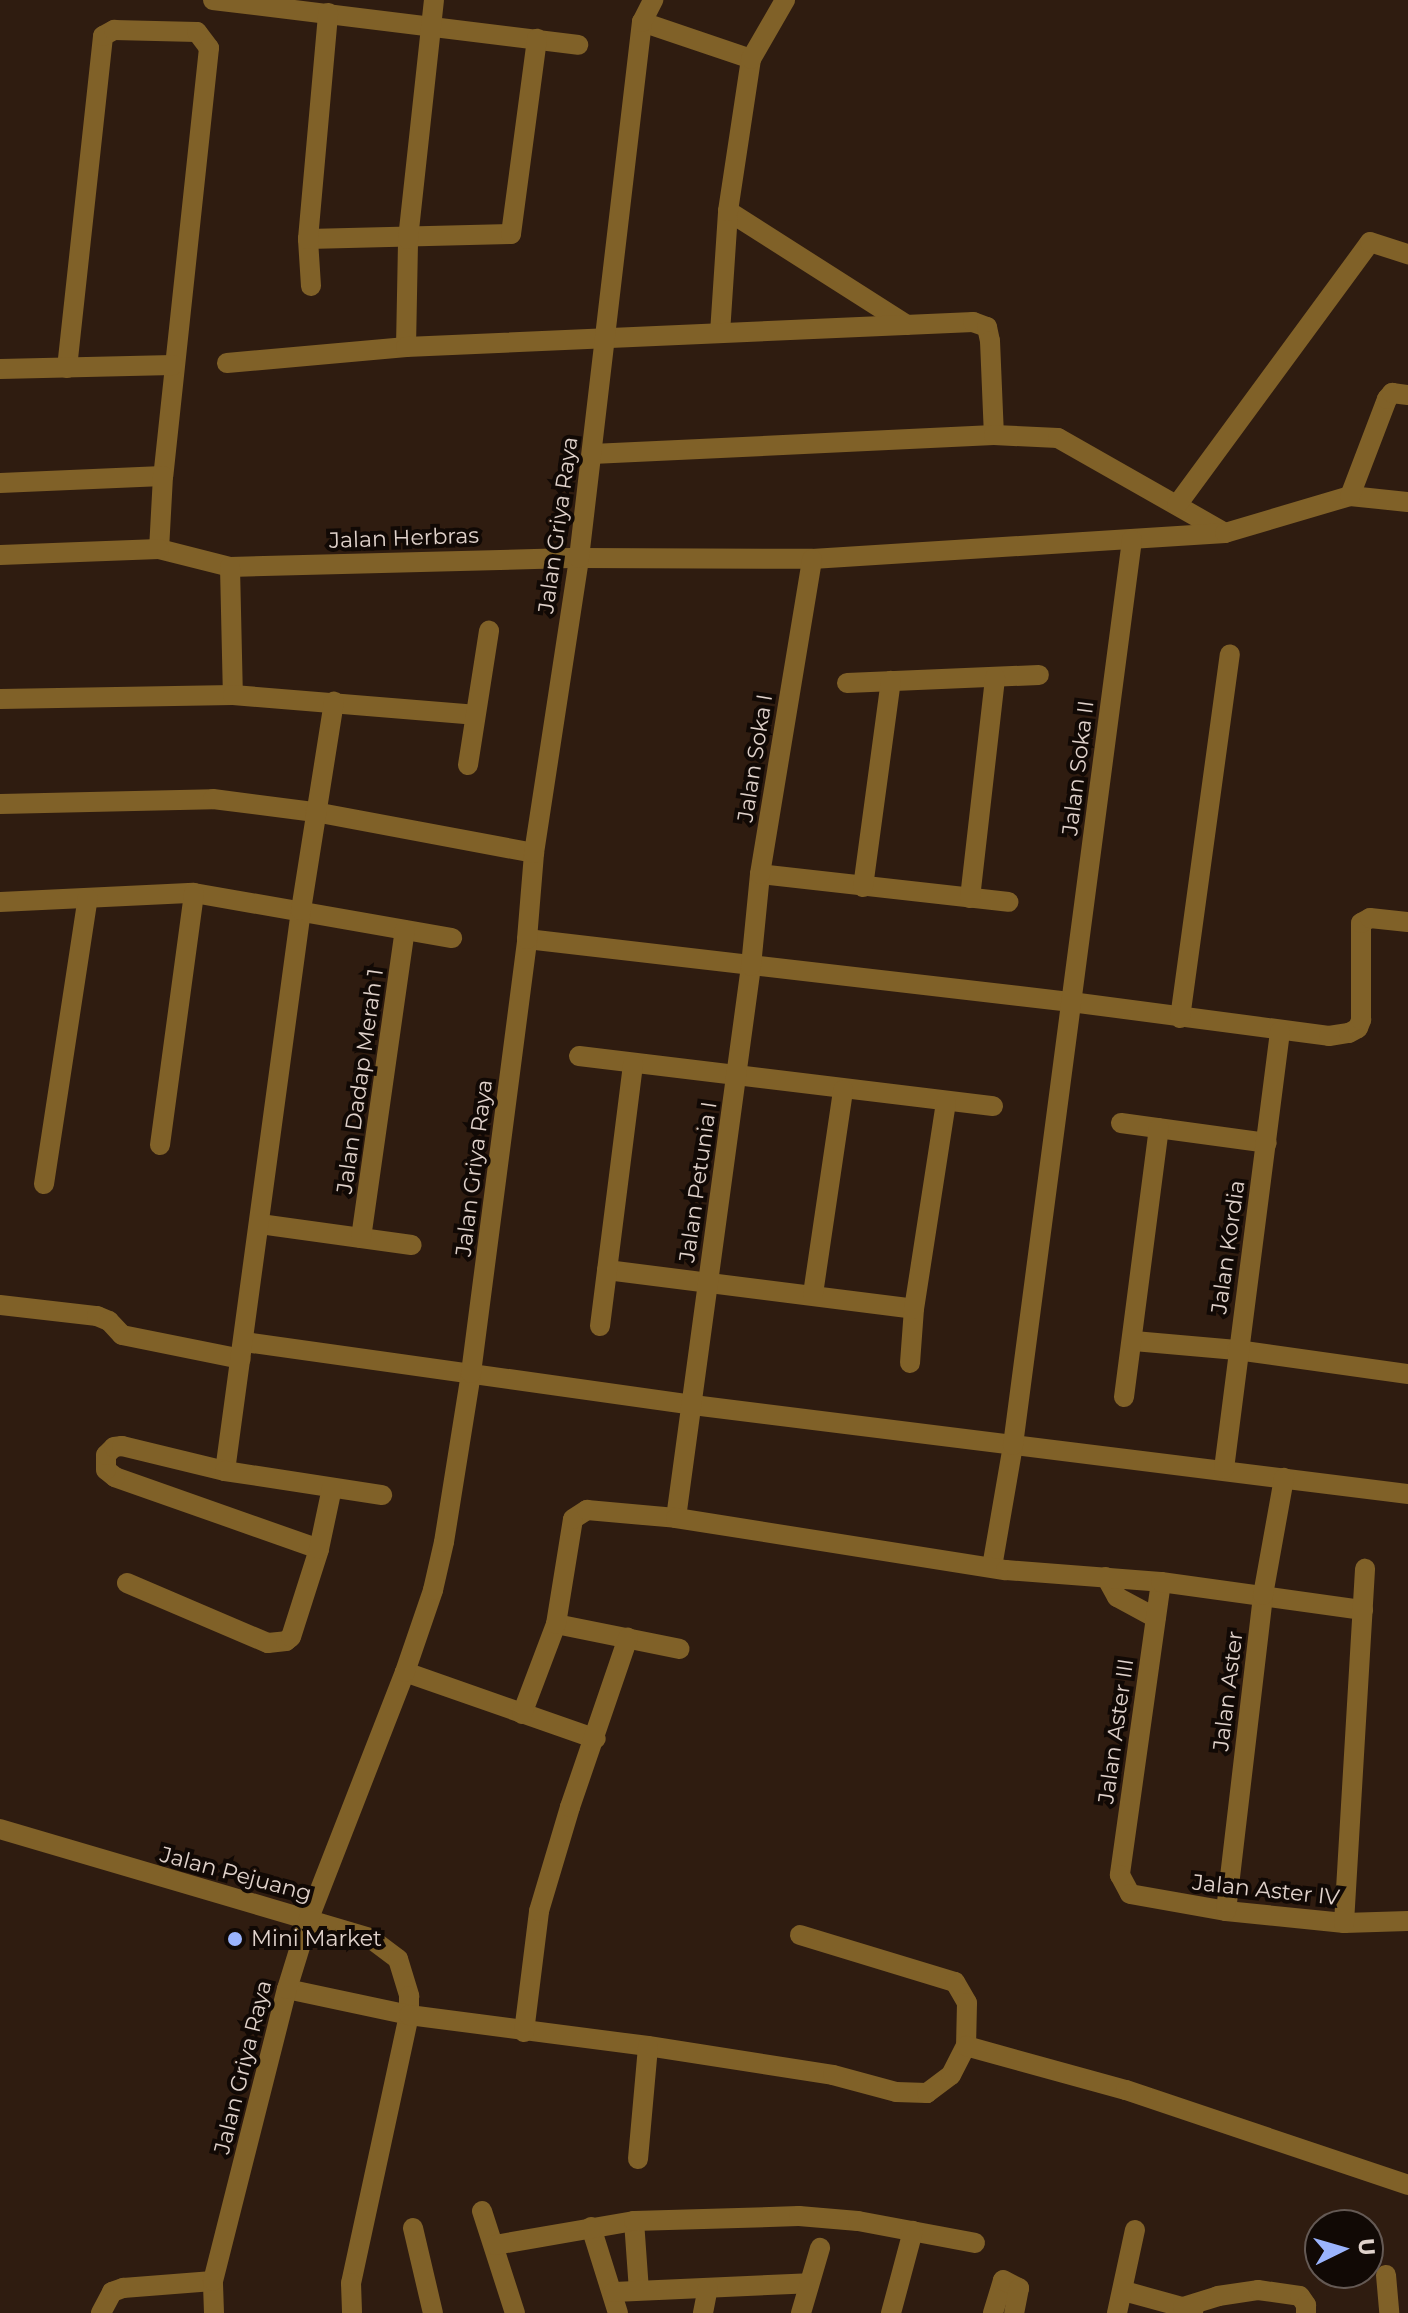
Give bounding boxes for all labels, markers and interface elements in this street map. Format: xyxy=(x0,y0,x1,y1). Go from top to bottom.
street label: Jalan Griya Raya xyxy=(533,435,583,615)
street label: Jalan Herbras xyxy=(329,522,479,554)
street label: Jalan Soka I xyxy=(732,692,778,824)
street label: Jalan Soka II xyxy=(1057,699,1099,837)
street label: Jalan Dadap Merah 1 xyxy=(331,967,389,1195)
street label: Jalan Griya Raya xyxy=(450,1078,498,1258)
street label: Jalan Petunia I xyxy=(674,1100,722,1264)
street label: Jalan Kordia xyxy=(1206,1178,1250,1316)
street label: Jalan Aster xyxy=(1208,1630,1248,1752)
street label: Jalan Aster III xyxy=(1093,1657,1139,1805)
street label: Jalan Pejuang xyxy=(157,1841,315,1907)
street label: Jalan Aster IV xyxy=(1191,1869,1341,1911)
place label: Mini Market xyxy=(251,1926,382,1952)
marker: Mini Market xyxy=(226,1930,244,1948)
street label: Jalan Griya Raya xyxy=(209,1977,277,2157)
north arrow xyxy=(1304,2209,1384,2289)
text: U xyxy=(1352,2237,1381,2257)

